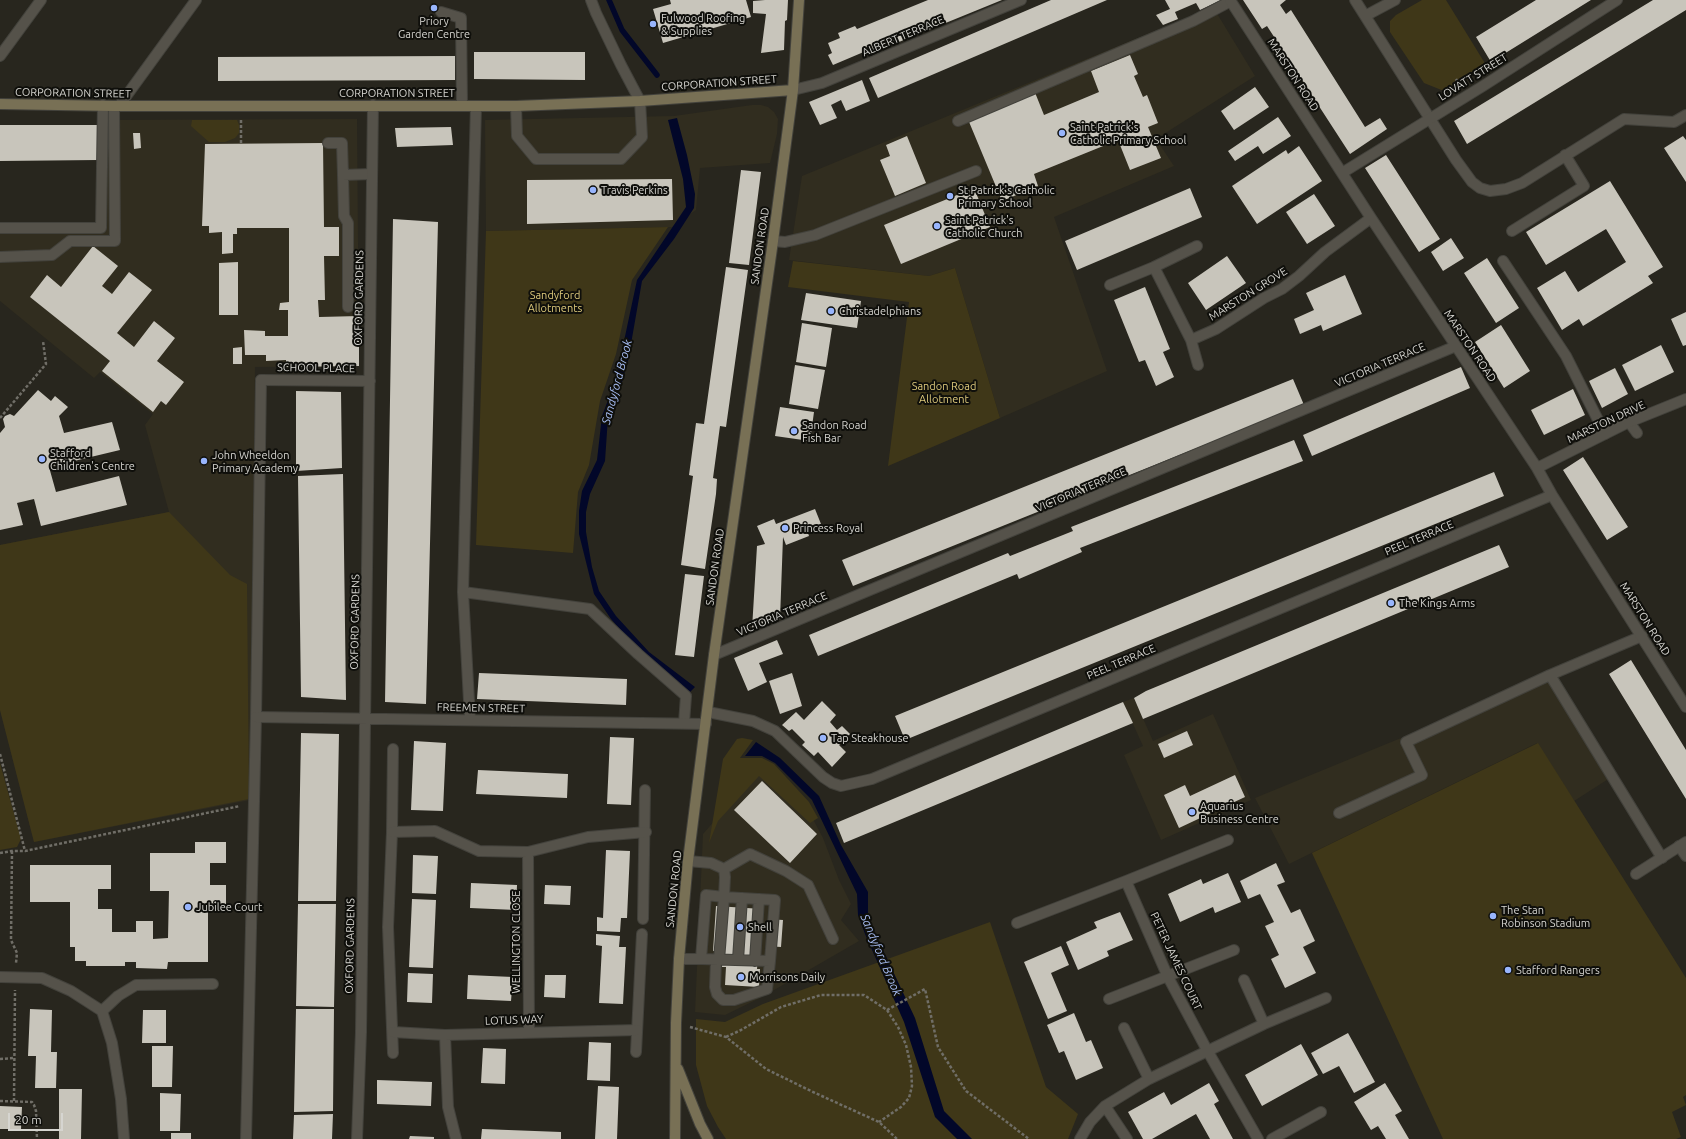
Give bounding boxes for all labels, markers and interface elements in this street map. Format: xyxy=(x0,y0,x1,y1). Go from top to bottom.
marker: Priory Garden Centre xyxy=(429,3,439,13)
place label: Fulwood Roofing & Supplies xyxy=(661,11,745,37)
street label: ALBERT TERRACE xyxy=(860,13,946,59)
place label: Priory Garden Centre xyxy=(398,14,470,40)
marker: Fulwood Roofing & Supplies xyxy=(648,19,658,29)
street label: MARSTON ROAD xyxy=(1264,36,1322,114)
street label: LOVATT STREET xyxy=(1436,51,1510,103)
street label: CORPORATION STREET xyxy=(661,72,777,94)
street label: CORPORATION STREET xyxy=(15,85,131,101)
street label: CORPORATION STREET xyxy=(339,86,455,100)
place label: Saint Patrick's Catholic Primary School xyxy=(1070,120,1186,146)
marker: Saint Patrick's Catholic Primary School xyxy=(1057,128,1067,138)
place label: Travis Perkins xyxy=(601,183,668,197)
place label: St Patrick's Catholic Primary School xyxy=(958,183,1055,209)
marker: Travis Perkins xyxy=(588,185,598,195)
marker: St Patrick's Catholic Primary School xyxy=(945,191,955,201)
street label: SANDON ROAD xyxy=(748,207,772,285)
place label: Saint Patrick's Catholic Church xyxy=(945,213,1022,239)
marker: Saint Patrick's Catholic Church xyxy=(932,221,942,231)
street label: OXFORD GARDENS xyxy=(352,250,366,346)
street label: MARSTON GROVE xyxy=(1206,265,1290,323)
park label: Sandyford Allotments xyxy=(528,288,582,314)
place label: Christadelphians xyxy=(839,304,921,318)
marker: Christadelphians xyxy=(826,306,836,316)
street label: MARSTON ROAD xyxy=(1441,307,1499,385)
water label: Sandyford Brook xyxy=(599,338,635,426)
street label: VICTORIA TERRACE xyxy=(1333,340,1427,390)
street label: SCHOOL PLACE xyxy=(277,361,355,375)
park label: Sandon Road Allotment xyxy=(912,379,976,405)
street label: MARSTON DRIVE xyxy=(1565,398,1647,446)
place label: Sandon Road Fish Bar xyxy=(802,418,867,444)
marker: Sandon Road Fish Bar xyxy=(789,426,799,436)
place label: Stafford Children's Centre xyxy=(50,446,135,472)
place label: John Wheeldon Primary Academy xyxy=(212,448,298,474)
marker: Stafford Children's Centre xyxy=(37,454,47,464)
marker: John Wheeldon Primary Academy xyxy=(199,456,209,466)
street label: VICTORIA TERRACE xyxy=(1034,465,1128,515)
street label: PEEL TERRACE xyxy=(1383,518,1455,558)
place label: Princess Royal xyxy=(793,521,863,535)
marker: Princess Royal xyxy=(780,523,790,533)
street label: SANDON ROAD xyxy=(703,528,727,606)
street label: OXFORD GARDENS xyxy=(348,574,362,670)
street label: MARSTON ROAD xyxy=(1617,580,1673,658)
street label: VICTORIA TERRACE xyxy=(735,589,829,639)
place label: The Kings Arms xyxy=(1399,596,1475,610)
marker: The Kings Arms xyxy=(1386,598,1396,608)
street label: PEEL TERRACE xyxy=(1085,642,1157,682)
street label: FREEMEN STREET xyxy=(437,701,525,715)
place label: Tap Steakhouse xyxy=(831,731,908,745)
marker: Tap Steakhouse xyxy=(818,733,828,743)
place label: Aquarius Business Centre xyxy=(1200,799,1279,825)
marker: Aquarius Business Centre xyxy=(1187,807,1197,817)
street label: SANDON ROAD xyxy=(663,850,685,928)
street label: WELLINGTON CLOSE xyxy=(509,891,523,993)
street label: OXFORD GARDENS xyxy=(343,898,357,994)
place label: Jubilee Court xyxy=(196,900,262,914)
marker: Jubilee Court xyxy=(183,902,193,912)
place label: The Stan Robinson Stadium xyxy=(1501,903,1590,929)
street label: PETER JAMES COURT xyxy=(1147,910,1205,1012)
marker: The Stan Robinson Stadium xyxy=(1488,911,1498,921)
water label: Sandyford Brook xyxy=(857,912,905,998)
place label: Shell xyxy=(748,920,772,934)
marker: Shell xyxy=(735,922,745,932)
place label: Stafford Rangers xyxy=(1516,963,1600,977)
marker: Stafford Rangers xyxy=(1503,965,1513,975)
place label: Morrisons Daily xyxy=(749,970,825,984)
marker: Morrisons Daily xyxy=(736,972,746,982)
street label: LOTUS WAY xyxy=(485,1012,543,1028)
scale bar xyxy=(10,1105,65,1131)
text: 20 m xyxy=(15,1113,42,1126)

